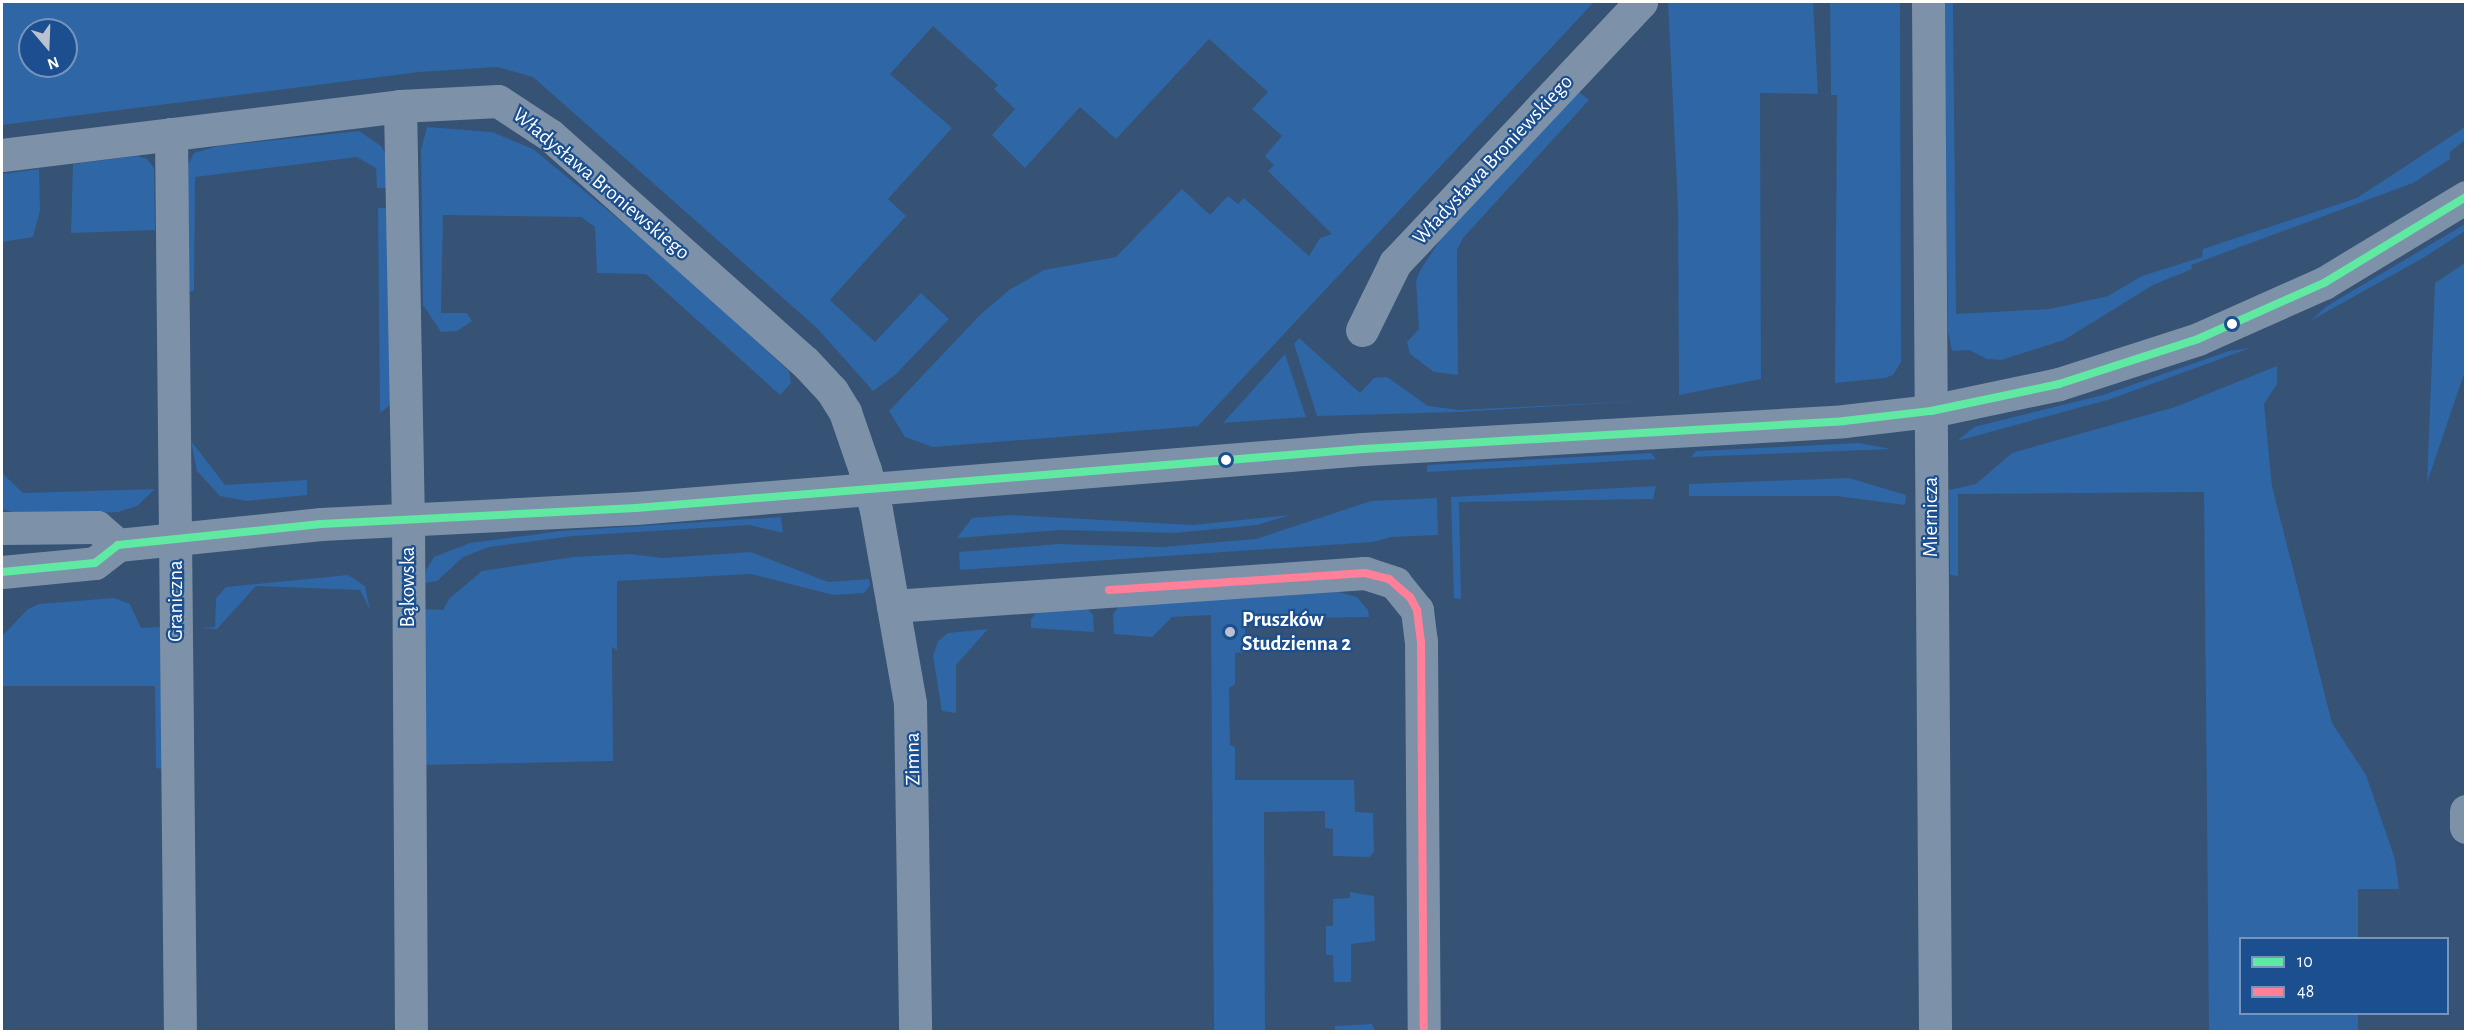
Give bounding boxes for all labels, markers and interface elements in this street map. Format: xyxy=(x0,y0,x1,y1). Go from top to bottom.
north arrow xyxy=(18,18,78,78)
text: N xyxy=(45,54,61,73)
street label: Władysława Broniewskiego xyxy=(1408,70,1578,250)
street label: Władysława Broniewskiego xyxy=(507,103,695,265)
unlabelled marker xyxy=(2226,318,2238,330)
unlabelled marker xyxy=(1220,454,1232,466)
street label: Miernicza xyxy=(1918,477,1944,557)
street label: Bąkowska xyxy=(395,546,421,628)
street label: Graniczna xyxy=(163,560,189,642)
place label: Pruszków Studzienna 2 xyxy=(1242,607,1351,657)
marker: Pruszków Studzienna 2 xyxy=(1223,625,1237,639)
street label: Zimna xyxy=(900,732,926,786)
legend xyxy=(2239,937,2449,1015)
text: 10 xyxy=(2297,953,2313,971)
text: 48 xyxy=(2297,983,2314,1001)

